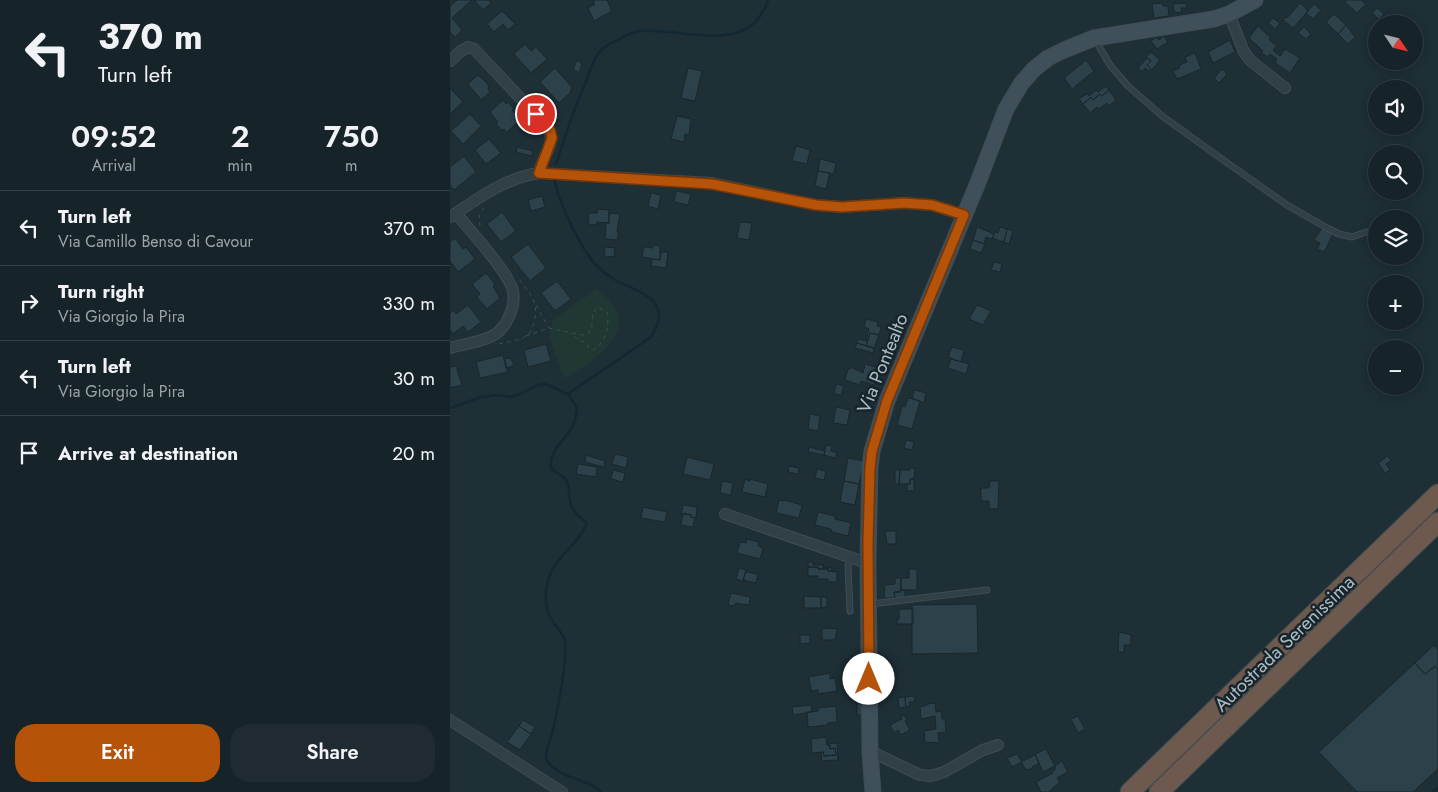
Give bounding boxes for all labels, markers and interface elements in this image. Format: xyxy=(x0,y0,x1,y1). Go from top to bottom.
text: 370 m xyxy=(98,12,203,62)
north arrow xyxy=(1368,15,1422,70)
map controls xyxy=(1368,15,1423,395)
icon: left xyxy=(15,20,80,85)
text: Turn left xyxy=(98,58,172,90)
button: sound xyxy=(1368,80,1423,135)
pin xyxy=(515,93,557,135)
icon: arrive xyxy=(522,100,550,128)
text: 09:52 xyxy=(71,115,156,158)
text: 2 xyxy=(231,115,250,158)
text: 750 xyxy=(324,115,379,158)
button: search xyxy=(1368,145,1423,200)
text: Arrival xyxy=(92,154,136,177)
text: min xyxy=(228,154,253,177)
text: m xyxy=(345,154,358,177)
text: Turn left xyxy=(58,203,131,230)
button: layers xyxy=(1368,210,1423,265)
icon: left xyxy=(15,214,43,242)
text: 370 m xyxy=(383,215,435,242)
text: Via Camillo Benso di Cavour xyxy=(58,230,253,253)
button: + xyxy=(1368,275,1423,330)
text: Turn right xyxy=(58,278,144,305)
icon: right xyxy=(15,289,43,317)
text: 330 m xyxy=(382,290,435,317)
text: Via Giorgio la Pira xyxy=(58,305,185,328)
street label: Via Pontealto xyxy=(850,309,915,417)
button: − xyxy=(1368,340,1423,395)
text: Turn left xyxy=(58,353,131,380)
icon: left xyxy=(15,364,43,392)
text: 30 m xyxy=(393,365,435,392)
text: Via Giorgio la Pira xyxy=(58,380,185,403)
icon: arrive xyxy=(15,439,43,467)
text: Arrive at destination xyxy=(58,440,238,467)
text: 20 m xyxy=(392,440,435,467)
street label: Autostrada Serenissima xyxy=(1208,569,1361,718)
position arrow xyxy=(842,652,894,704)
button: Exit xyxy=(15,724,220,782)
button: Share xyxy=(230,724,435,782)

